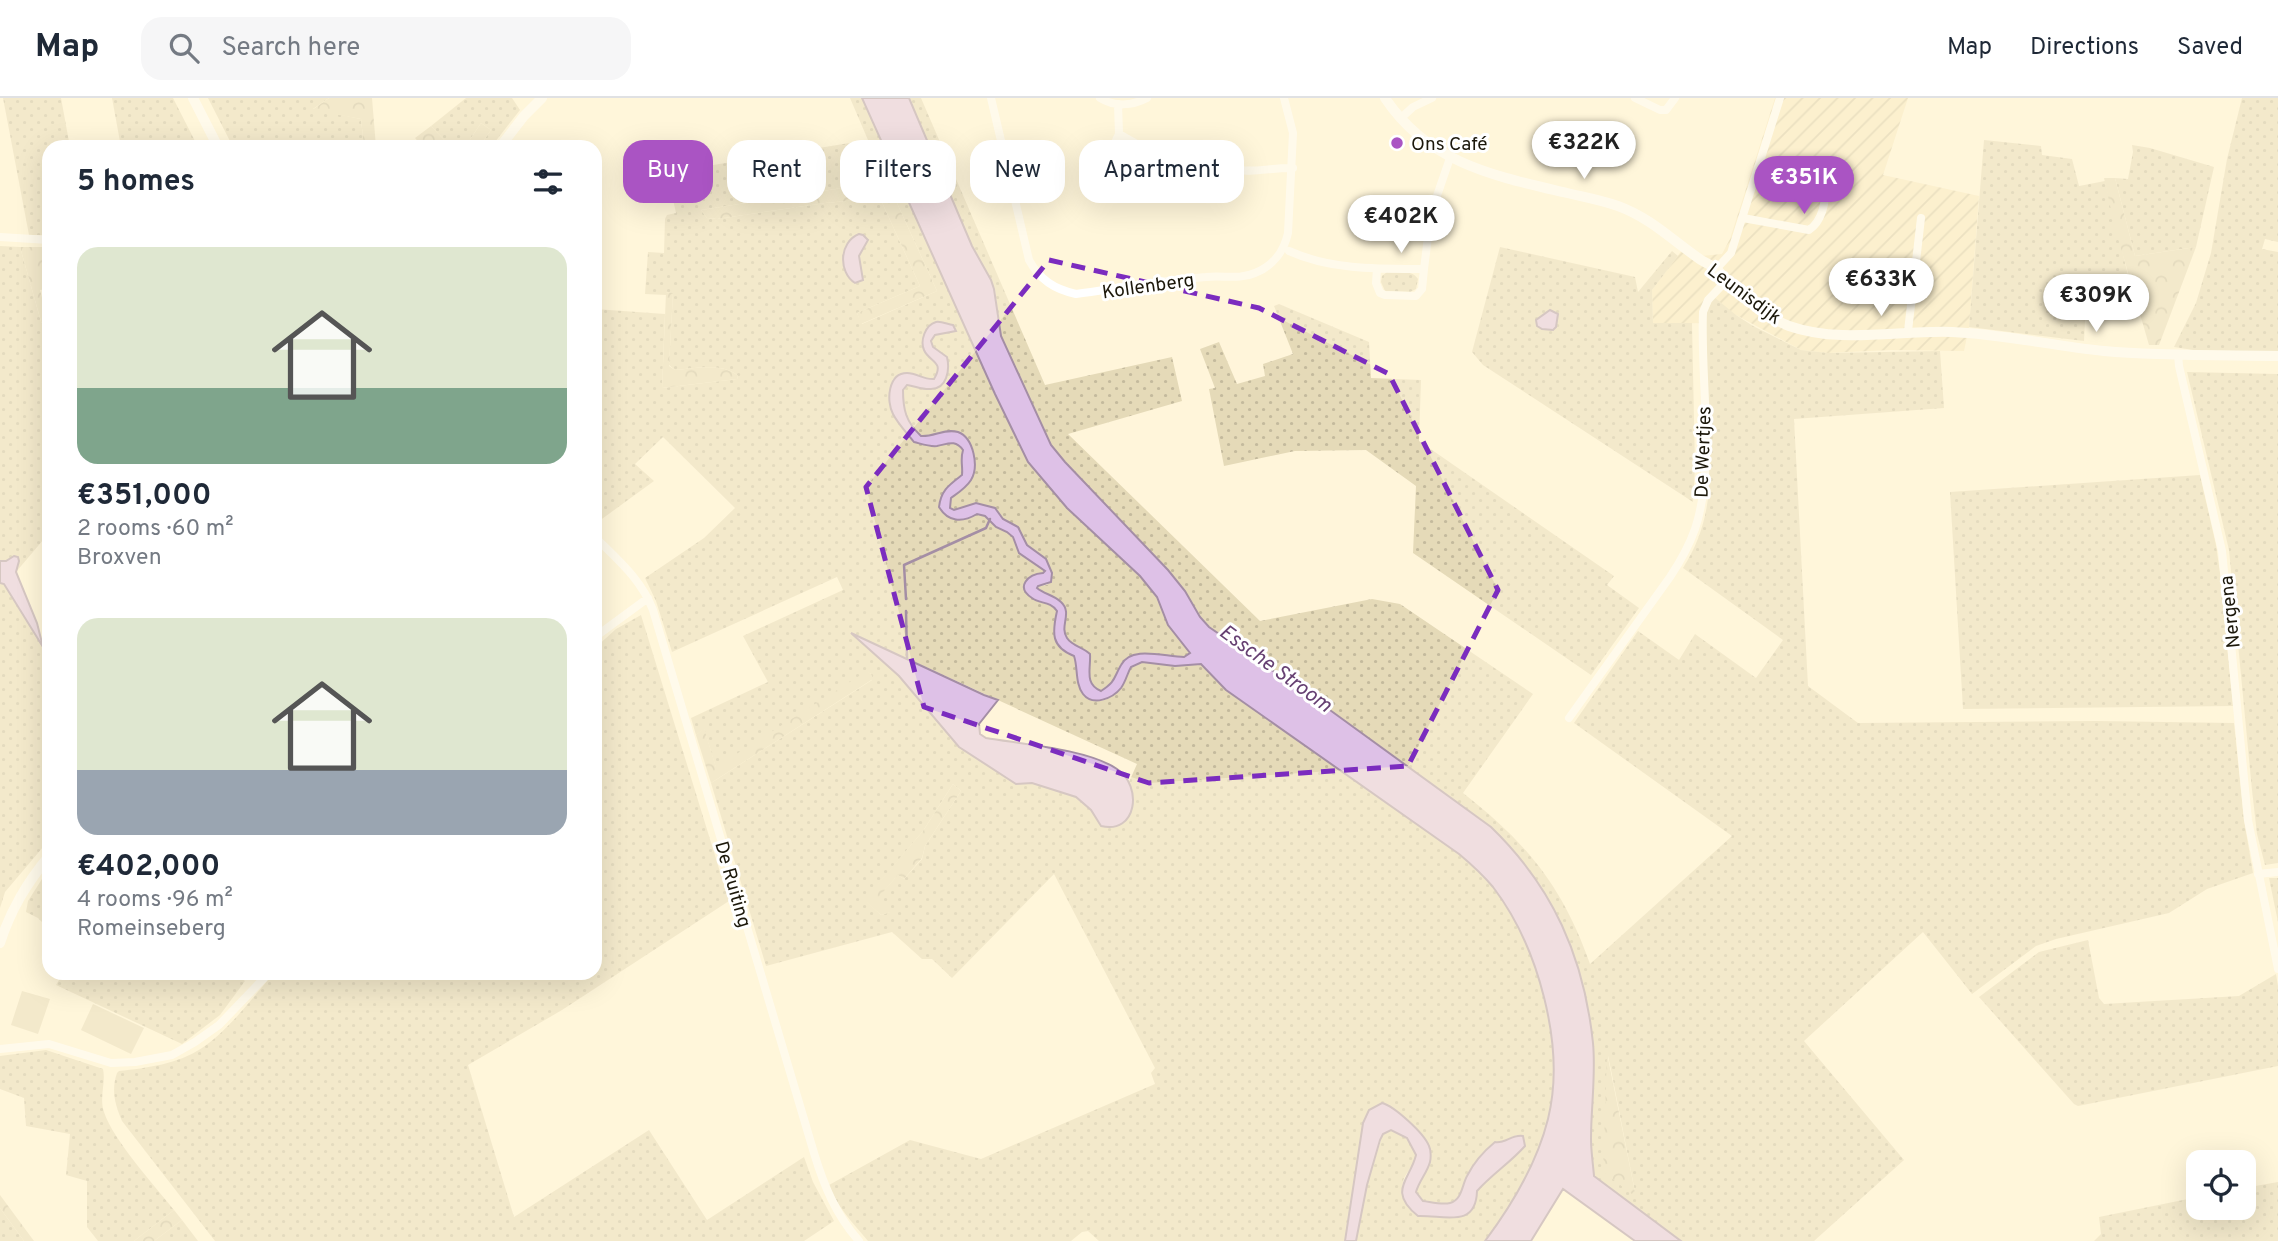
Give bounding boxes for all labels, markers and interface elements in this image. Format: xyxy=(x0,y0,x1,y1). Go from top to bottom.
search box xyxy=(141,17,631,80)
text: Map xyxy=(35,27,99,69)
icon: search xyxy=(165,29,203,67)
text: Search here xyxy=(221,32,360,65)
text: Map xyxy=(1947,33,1992,63)
text: Directions xyxy=(2030,33,2139,63)
text: Saved xyxy=(2177,33,2243,63)
pin: €322K xyxy=(1535,122,1633,181)
text: €322K xyxy=(1548,129,1620,158)
place label: Ons Café xyxy=(1411,133,1487,157)
marker: Ons Café xyxy=(1389,135,1405,151)
chip: Buy xyxy=(623,140,713,203)
chip: Rent xyxy=(727,140,826,203)
chip: Filters xyxy=(840,140,956,203)
chip: New xyxy=(970,140,1065,203)
chip: Apartment xyxy=(1079,140,1244,203)
pin: €351K xyxy=(1755,156,1853,216)
icon: filters xyxy=(529,163,567,201)
text: 5 homes xyxy=(77,164,195,201)
text: €351K xyxy=(1770,164,1838,193)
pin: €402K xyxy=(1352,195,1450,255)
text: €402K xyxy=(1364,203,1438,232)
pin: €633K xyxy=(1832,258,1930,318)
street label: Leunisdijk xyxy=(1702,259,1786,330)
text: €633K xyxy=(1845,266,1917,295)
street label: Kollenberg xyxy=(1101,269,1196,305)
pin: €309K xyxy=(2047,274,2145,334)
text: €309K xyxy=(2059,282,2133,311)
icon: home xyxy=(259,292,385,418)
street label: De Wertjes xyxy=(1690,406,1718,498)
text: €351,000 xyxy=(77,478,212,515)
text: 2 rooms · 60 m² xyxy=(77,515,234,544)
text: Broxven xyxy=(77,544,162,573)
street label: Nergena xyxy=(2215,574,2247,649)
water label: Essche Stroom xyxy=(1213,619,1338,720)
icon: home xyxy=(259,663,385,789)
street label: De Ruiting xyxy=(708,839,756,930)
text: €402,000 xyxy=(77,849,220,886)
text: 4 rooms · 96 m² xyxy=(77,886,233,915)
text: Romeinseberg xyxy=(77,915,226,944)
map controls xyxy=(2186,1150,2256,1220)
button: locate xyxy=(2186,1150,2256,1220)

